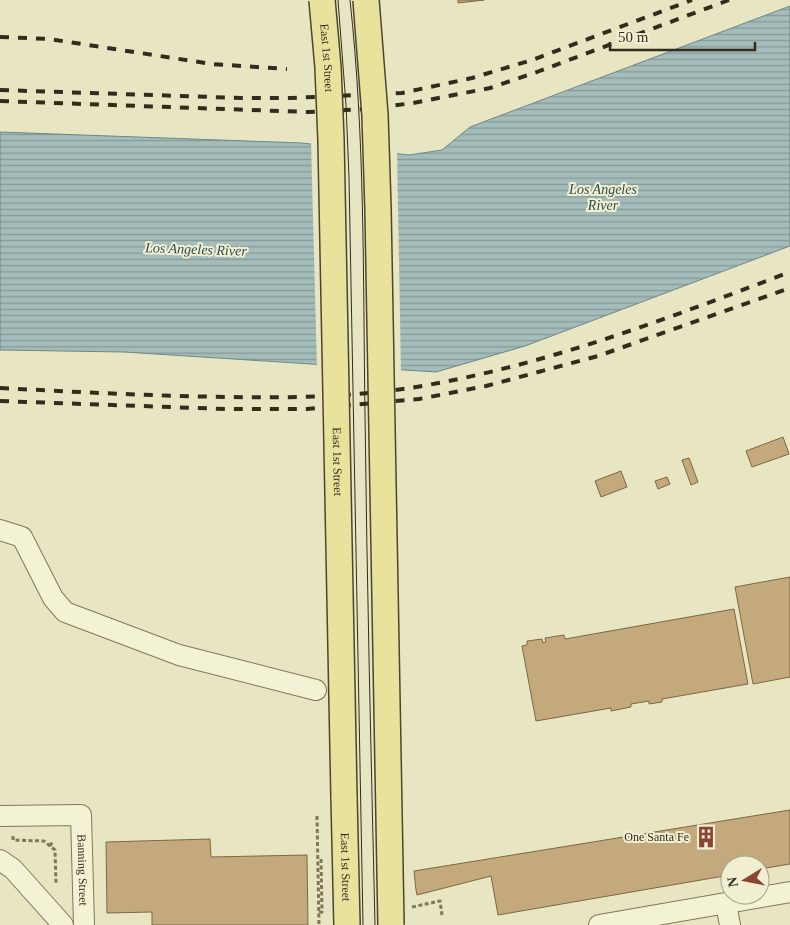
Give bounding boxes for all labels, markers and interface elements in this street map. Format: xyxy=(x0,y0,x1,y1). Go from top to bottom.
scale bar xyxy=(610,20,755,52)
street label: East 1st Street xyxy=(317,23,336,93)
text: 50 m xyxy=(618,29,649,45)
water label: Los Angeles River xyxy=(568,182,637,213)
water label: Los Angeles River xyxy=(144,240,248,259)
street label: East 1st Street xyxy=(330,427,345,497)
building icon: One Santa Fe xyxy=(693,824,719,850)
place label: One Santa Fe xyxy=(624,830,689,844)
street label: East 1st Street xyxy=(338,832,353,902)
street label: Banning Street xyxy=(75,834,90,907)
north arrow xyxy=(720,855,770,905)
text: N xyxy=(724,876,741,888)

